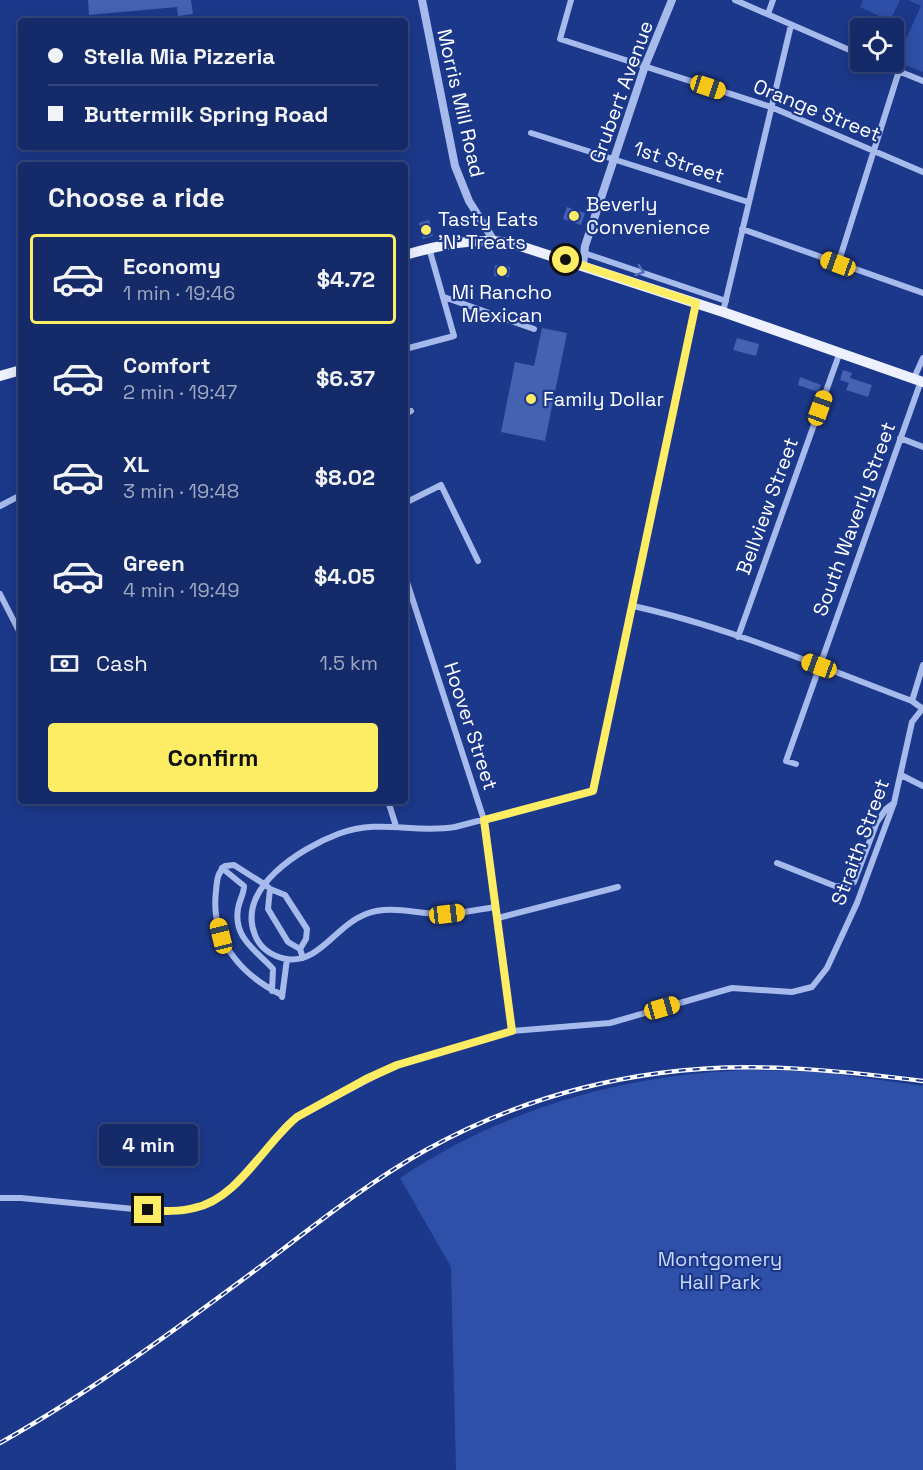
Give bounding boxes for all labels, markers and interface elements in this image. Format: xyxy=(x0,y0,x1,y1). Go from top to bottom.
street label: Grubert Avenue xyxy=(583,17,659,167)
map controls xyxy=(850,18,904,72)
button: locate xyxy=(850,18,904,72)
street label: Morris Mill Road xyxy=(431,26,491,180)
text: Stella Mia Pizzeria xyxy=(84,42,275,70)
car xyxy=(688,73,728,101)
street label: Orange Street xyxy=(749,73,885,147)
text: Buttermilk Spring Road xyxy=(84,100,328,128)
street label: 1st Street xyxy=(630,135,728,189)
text: Choose a ride xyxy=(48,180,225,215)
place label: Beverly Convenience xyxy=(586,191,710,240)
place label: Tasty Eats 'N' Treats xyxy=(438,206,538,255)
marker: Beverly Convenience xyxy=(567,209,581,223)
marker: Tasty Eats 'N' Treats xyxy=(419,223,433,237)
route start xyxy=(552,246,579,273)
car xyxy=(818,249,858,279)
icon: car xyxy=(51,252,105,306)
text: Economy xyxy=(123,252,221,280)
marker: Mi Rancho Mexican xyxy=(495,264,509,278)
one-way arrow xyxy=(634,264,645,277)
text: $4.72 xyxy=(317,265,375,293)
place label: Mi Rancho Mexican xyxy=(452,279,552,328)
text: 1 min · 19:46 xyxy=(123,280,235,306)
icon: car xyxy=(51,351,105,405)
text: Comfort xyxy=(123,351,211,379)
text: $6.37 xyxy=(316,364,375,392)
text: 2 min · 19:47 xyxy=(123,379,237,405)
place label: Family Dollar xyxy=(543,386,664,412)
car xyxy=(805,388,835,428)
marker: Family Dollar xyxy=(524,392,538,406)
street label: South Waverly Street xyxy=(807,418,901,620)
street label: Bellview Street xyxy=(730,434,804,578)
icon: car xyxy=(51,450,105,504)
text: XL xyxy=(123,450,149,478)
text: $8.02 xyxy=(315,463,375,491)
text: 3 min · 19:48 xyxy=(123,478,239,504)
icon: car xyxy=(51,549,105,603)
text: Green xyxy=(123,549,185,577)
text: $4.05 xyxy=(314,562,375,590)
text: 4 min · 19:49 xyxy=(123,577,239,603)
icon: cash xyxy=(48,647,81,680)
text: Cash xyxy=(96,649,148,677)
text: 1.5 km xyxy=(320,650,378,676)
car xyxy=(799,651,839,681)
street label: Hoover Street xyxy=(438,659,504,793)
button: Confirm xyxy=(48,723,378,792)
street label: Straith Street xyxy=(825,775,895,909)
car xyxy=(428,903,466,925)
car xyxy=(208,916,234,956)
car xyxy=(642,994,682,1022)
callout: 4 min xyxy=(98,1123,198,1165)
text: 4 min xyxy=(122,1132,175,1158)
route end xyxy=(134,1196,161,1223)
park label: Montgomery Hall Park xyxy=(658,1246,782,1295)

